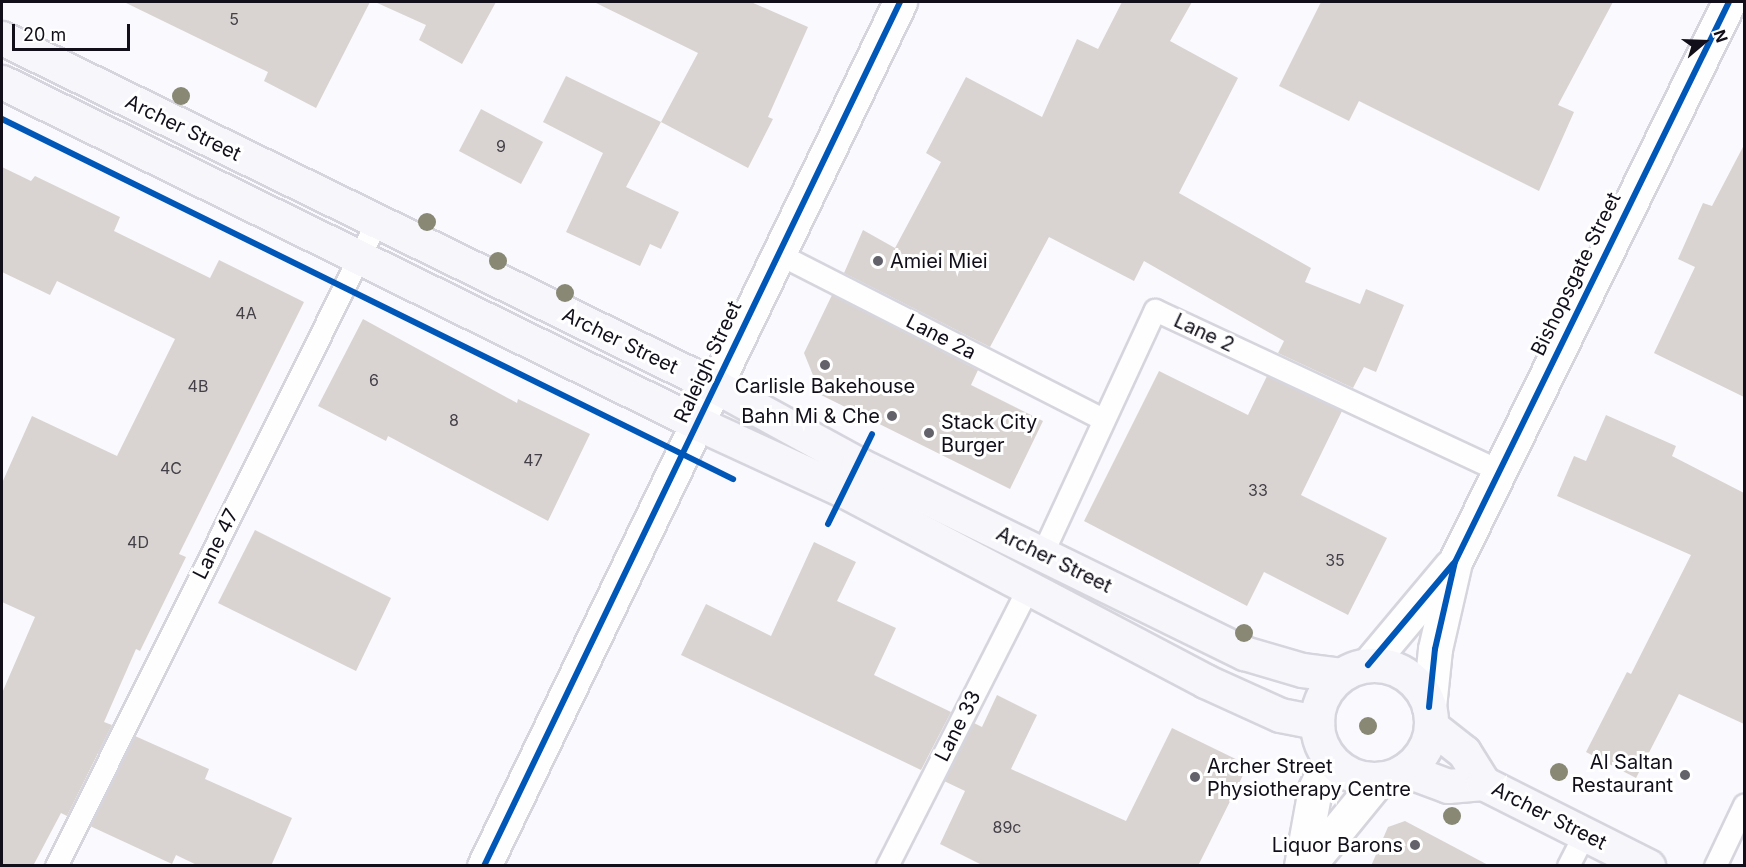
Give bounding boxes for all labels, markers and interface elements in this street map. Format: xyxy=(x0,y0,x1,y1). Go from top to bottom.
house number: 5 xyxy=(229,9,239,29)
scale bar xyxy=(15,12,134,50)
north arrow xyxy=(1674,12,1734,72)
text: 20 m xyxy=(23,24,66,45)
text: N xyxy=(1710,27,1732,45)
street label: Archer Street xyxy=(121,90,245,166)
house number: 9 xyxy=(496,136,506,156)
street label: Bishopsgate Street xyxy=(1526,188,1626,360)
place label: Amiei Miei xyxy=(890,249,988,273)
marker: Amiei Miei xyxy=(871,254,885,268)
street label: Raleigh Street xyxy=(669,297,747,427)
house number: 4A xyxy=(235,303,257,323)
street label: Archer Street xyxy=(558,303,682,379)
street label: Lane 2a xyxy=(902,309,980,365)
street label: Lane 2 xyxy=(1170,309,1238,357)
marker: Carlisle Bakehouse xyxy=(818,358,832,372)
house number: 6 xyxy=(369,370,379,390)
place label: Carlisle Bakehouse xyxy=(735,374,915,398)
house number: 4B xyxy=(188,376,208,396)
place label: Bahn Mi & Che xyxy=(741,404,880,428)
marker: Bahn Mi & Che xyxy=(885,409,899,423)
house number: 8 xyxy=(449,410,459,430)
place label: Stack City Burger xyxy=(941,410,1037,457)
marker: Stack City Burger xyxy=(922,426,936,440)
house number: 47 xyxy=(523,450,543,470)
house number: 4C xyxy=(160,458,182,478)
house number: 33 xyxy=(1248,480,1268,500)
street label: Lane 47 xyxy=(188,505,244,583)
street label: Archer Street xyxy=(992,522,1116,598)
house number: 4D xyxy=(127,532,149,552)
house number: 35 xyxy=(1325,550,1345,570)
street label: Lane 33 xyxy=(930,687,986,765)
place label: Al Saltan Restaurant xyxy=(1571,751,1673,798)
place label: Archer Street Physiotherapy Centre xyxy=(1207,754,1411,801)
marker: Al Saltan Restaurant xyxy=(1678,768,1692,782)
marker: Archer Street Physiotherapy Centre xyxy=(1188,770,1202,784)
street label: Archer Street xyxy=(1488,777,1610,855)
house number: 89c xyxy=(993,817,1021,837)
place label: Liquor Barons xyxy=(1272,833,1403,857)
marker: Liquor Barons xyxy=(1408,838,1422,852)

